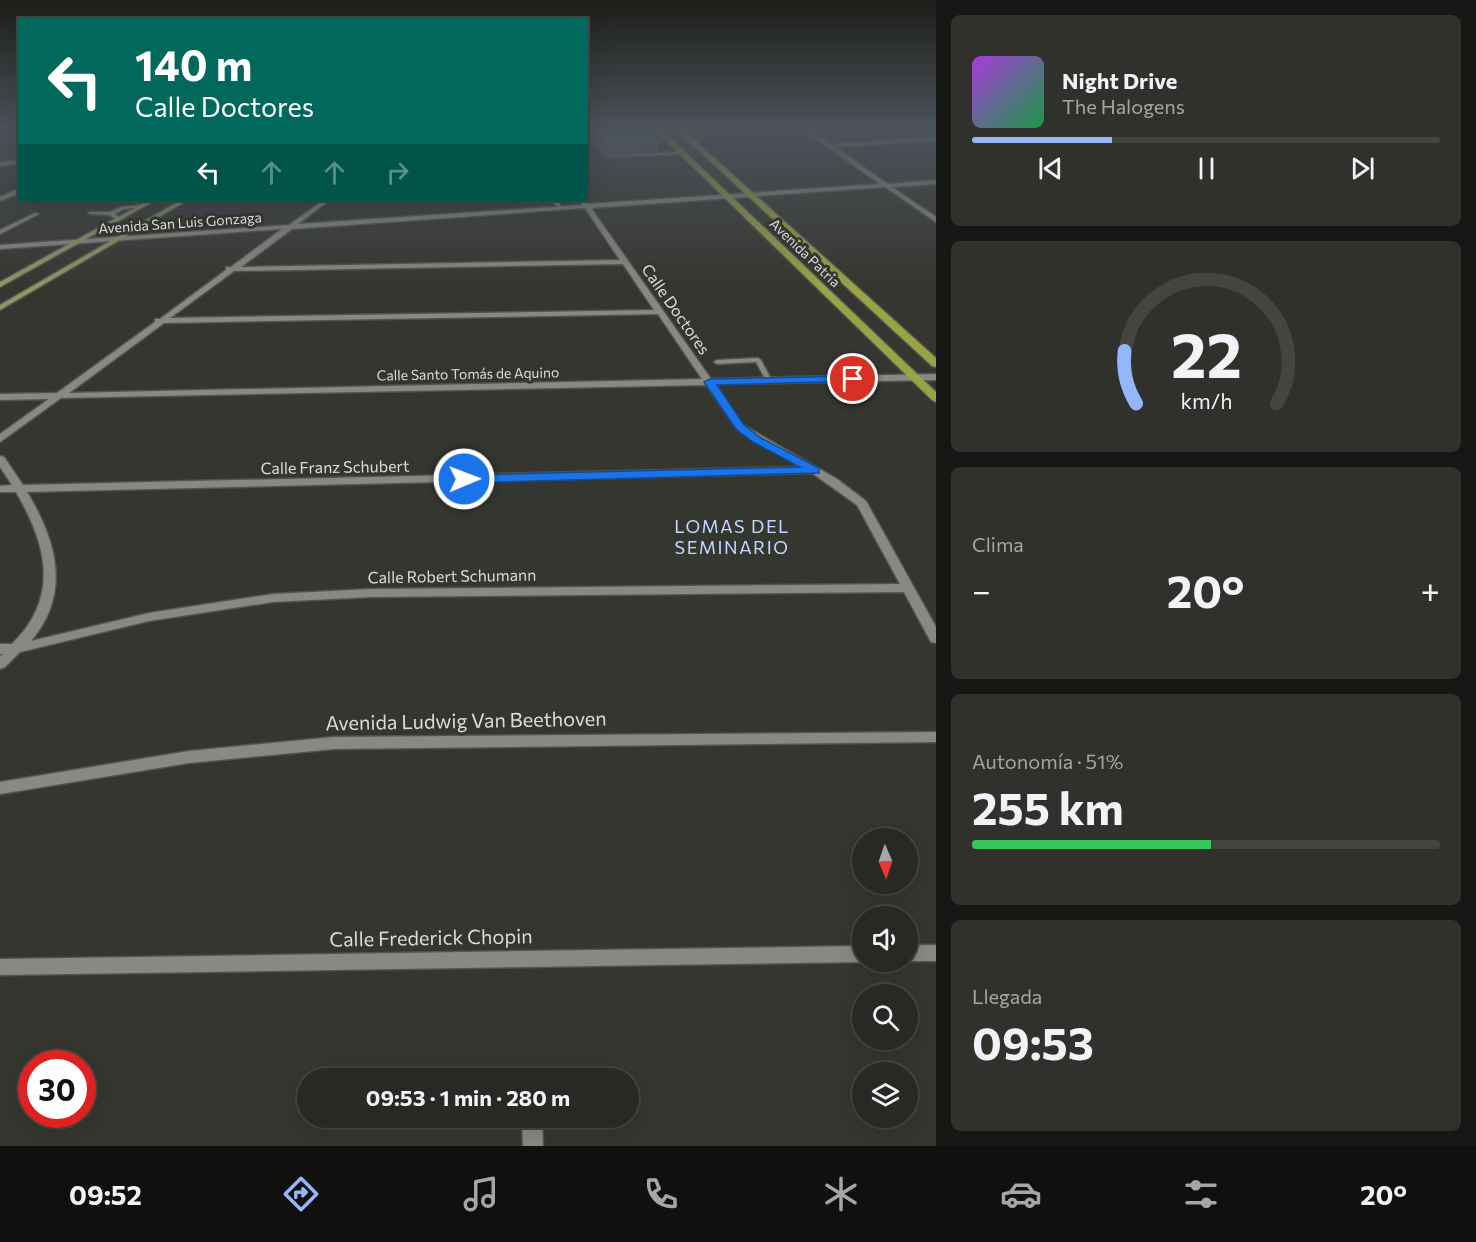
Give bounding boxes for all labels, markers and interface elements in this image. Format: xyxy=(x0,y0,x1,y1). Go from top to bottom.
text: 140 m xyxy=(135,38,252,90)
icon: left xyxy=(36,42,114,120)
text: Night Drive xyxy=(1062,67,1177,94)
text: Calle Doctores xyxy=(135,90,314,123)
text: The Halogens xyxy=(1062,94,1185,118)
icon: previous xyxy=(1034,152,1067,185)
icon: pause xyxy=(1190,152,1223,185)
icon: next xyxy=(1346,152,1379,185)
icon: left xyxy=(192,156,225,189)
icon: ahead xyxy=(255,156,288,189)
icon: ahead xyxy=(318,156,351,189)
icon: right xyxy=(381,156,414,189)
street label: Avenida San Luis Gonzaga xyxy=(98,208,262,237)
street label: Avenida Patria xyxy=(767,215,844,291)
street label: Calle Doctores xyxy=(638,260,715,358)
text: 22 xyxy=(1170,315,1242,391)
pin xyxy=(827,353,878,404)
icon: arrive xyxy=(836,362,869,395)
street label: Calle Santo Tomás de Aquino xyxy=(377,363,559,384)
text: km/h xyxy=(1180,387,1232,413)
position arrow xyxy=(432,447,496,511)
street label: Calle Franz Schubert xyxy=(260,456,410,477)
district label: LOMAS DEL SEMINARIO xyxy=(674,515,790,558)
text: Clima xyxy=(972,532,1024,556)
text: 20° xyxy=(1167,562,1245,617)
street label: Calle Robert Schumann xyxy=(367,565,536,586)
text: − xyxy=(972,569,991,610)
text: + xyxy=(1421,569,1440,610)
street label: Avenida Ludwig Van Beethoven xyxy=(325,706,607,734)
text: Autonomía · 51% xyxy=(972,749,1123,773)
text: 255 km xyxy=(972,779,1124,834)
north arrow xyxy=(852,828,918,894)
map controls xyxy=(852,828,918,1128)
button: sound xyxy=(852,906,918,972)
street label: Calle Frederick Chopin xyxy=(329,923,533,951)
button: search xyxy=(852,984,918,1050)
text: Llegada xyxy=(972,984,1042,1008)
text: 09:53 xyxy=(972,1014,1094,1069)
speed limit sign: 30 xyxy=(18,1050,96,1128)
button: layers xyxy=(852,1062,918,1128)
text: 09:53 · 1 min · 280 m xyxy=(366,1084,570,1111)
icon: directions xyxy=(280,1173,322,1215)
icon: music xyxy=(460,1173,502,1215)
icon: phone xyxy=(640,1173,682,1215)
icon: climate xyxy=(820,1173,862,1215)
icon: car xyxy=(1000,1173,1042,1215)
icon: filters xyxy=(1180,1173,1222,1215)
text: 09:52 xyxy=(69,1178,142,1211)
text: 20° xyxy=(1360,1178,1407,1211)

